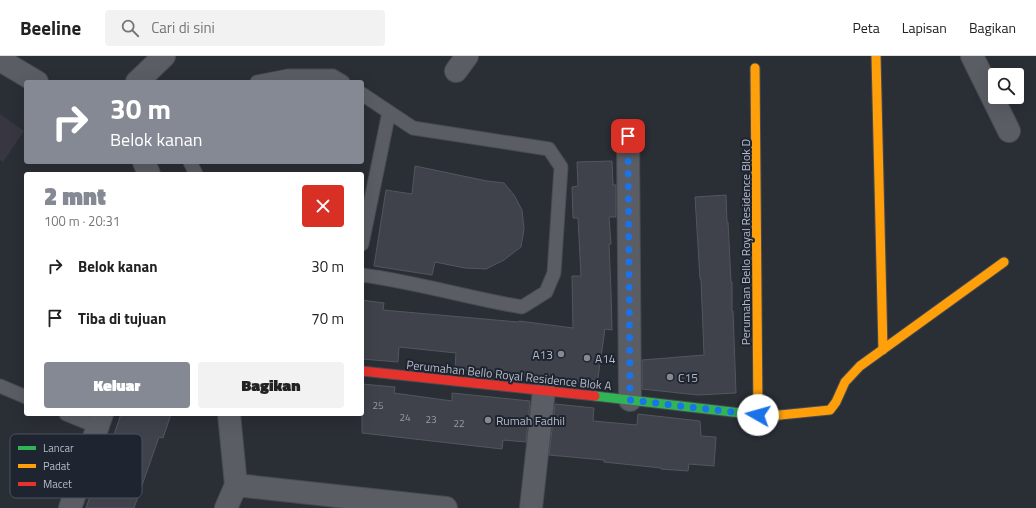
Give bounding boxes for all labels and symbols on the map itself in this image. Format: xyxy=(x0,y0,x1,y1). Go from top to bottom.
pin xyxy=(611,119,645,153)
street label: Perumahan Bello Royal Residence Blok D xyxy=(736,138,755,345)
place label: A13 xyxy=(532,345,553,364)
marker: A13 xyxy=(556,349,566,359)
place label: A14 xyxy=(595,349,616,368)
marker: A14 xyxy=(582,353,592,363)
street label: Perumahan Bello Royal Residence Blok A xyxy=(406,355,612,395)
place label: C15 xyxy=(678,368,698,387)
marker: C15 xyxy=(665,372,675,382)
position arrow xyxy=(737,394,779,436)
house number: 25 xyxy=(372,398,384,413)
house number: 24 xyxy=(399,410,411,425)
place label: Rumah Fadhil xyxy=(496,411,565,430)
house number: 23 xyxy=(425,412,437,427)
marker: Rumah Fadhil xyxy=(483,415,493,425)
house number: 22 xyxy=(453,416,465,431)
legend xyxy=(10,434,142,498)
text: Lancar xyxy=(43,440,74,456)
text: Padat xyxy=(43,458,70,474)
text: Macet xyxy=(43,476,72,492)

